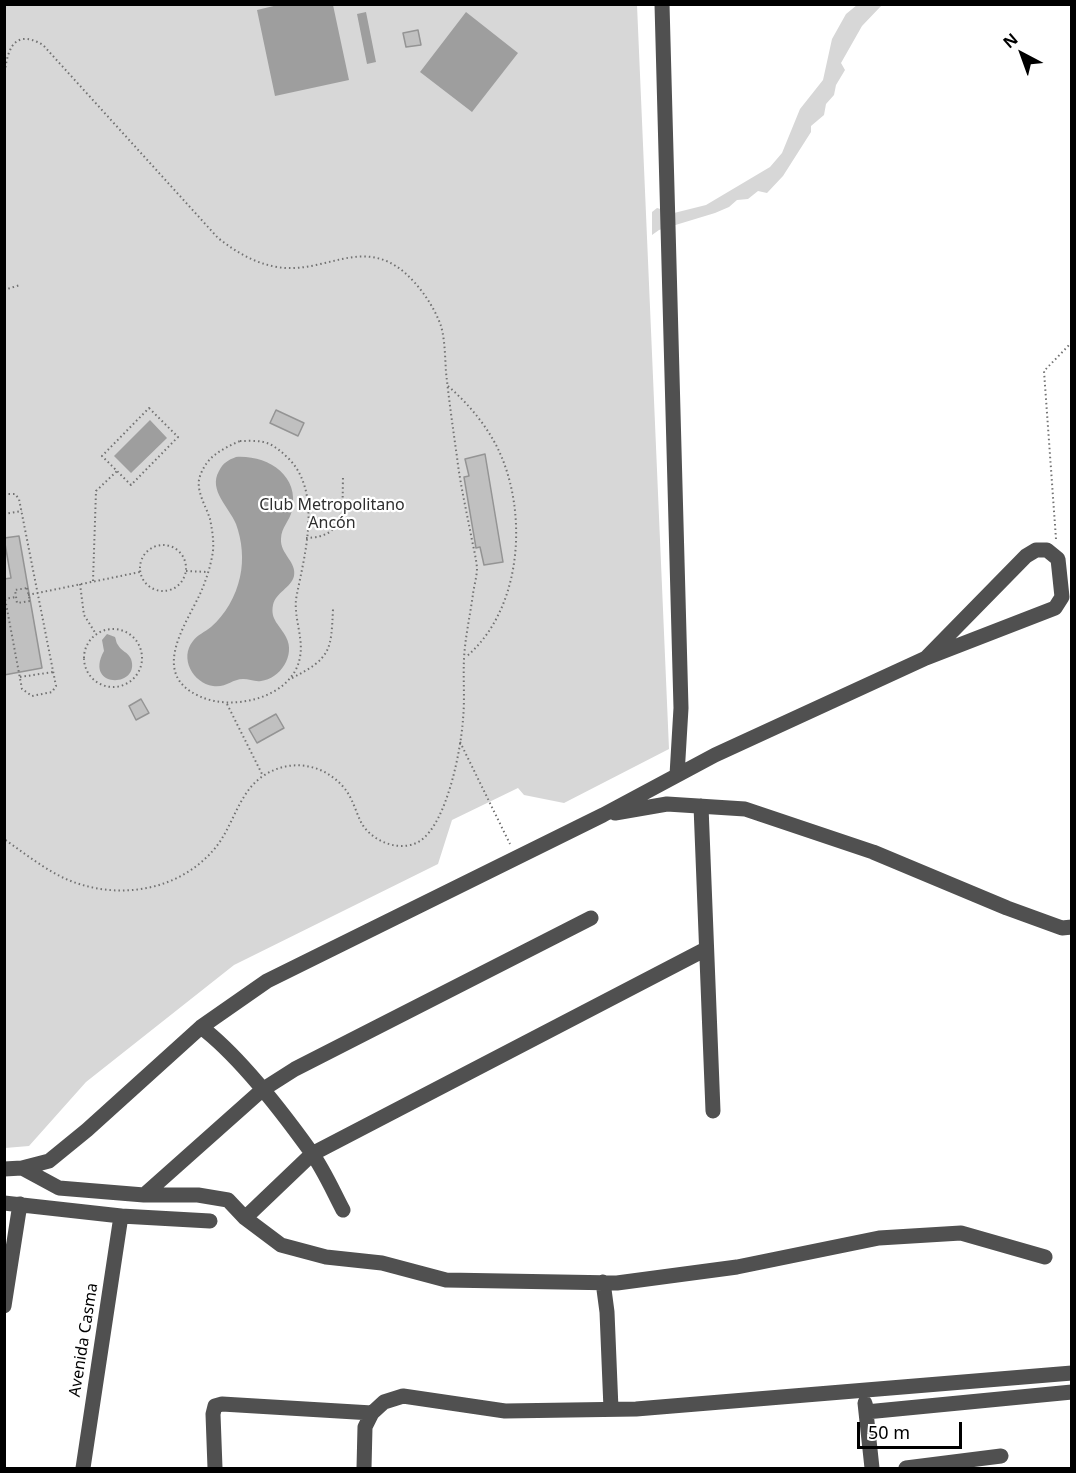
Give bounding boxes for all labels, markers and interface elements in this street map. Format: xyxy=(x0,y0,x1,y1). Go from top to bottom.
north arrow xyxy=(992,24,1052,84)
text: N xyxy=(998,28,1022,53)
park label: Club Metropolitano Ancón xyxy=(259,495,405,533)
street label: Avenida Casma xyxy=(66,1282,102,1398)
scale bar xyxy=(860,1410,965,1448)
text: 50 m xyxy=(868,1420,910,1444)

